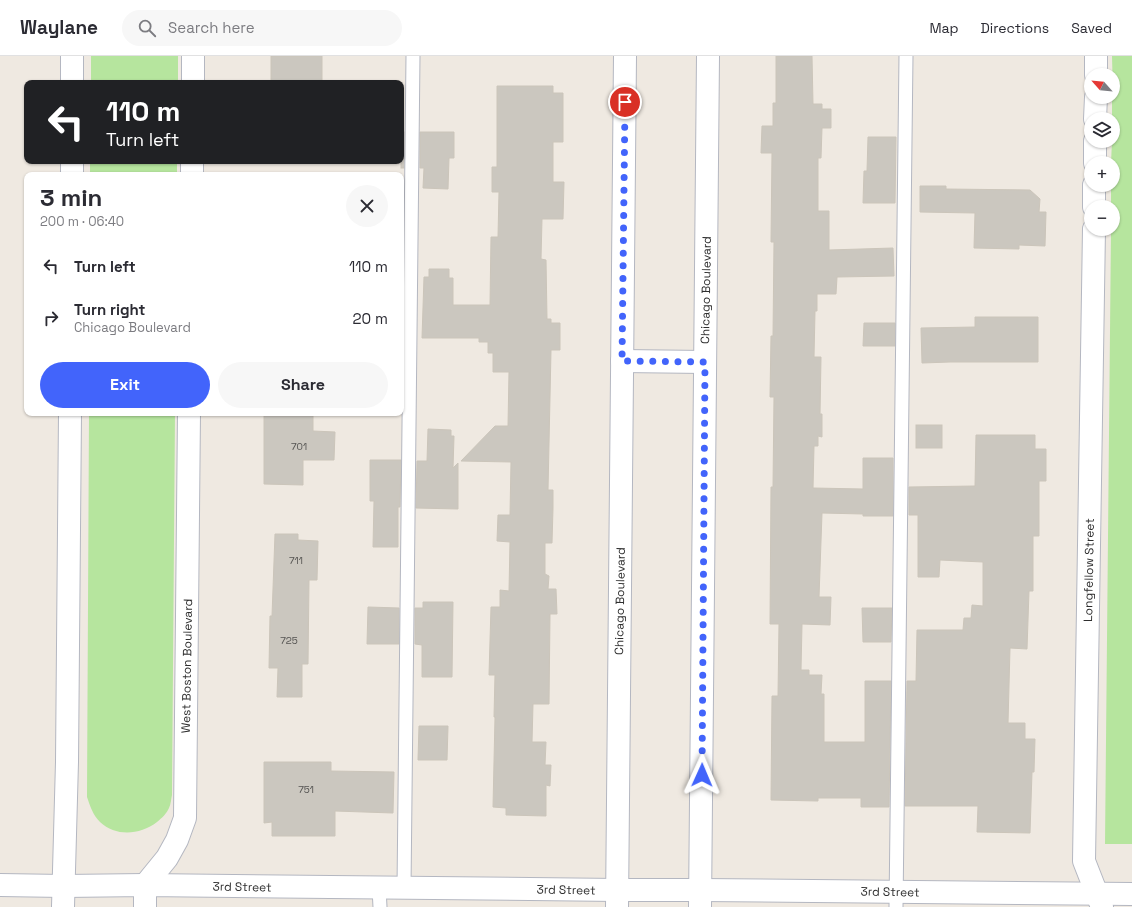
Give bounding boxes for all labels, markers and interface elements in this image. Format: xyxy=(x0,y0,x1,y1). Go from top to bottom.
search box xyxy=(122,10,402,46)
text: Waylane xyxy=(20,15,98,40)
icon: search xyxy=(136,17,158,39)
text: Search here xyxy=(168,18,255,37)
text: Map xyxy=(929,19,959,37)
text: Directions xyxy=(981,19,1049,37)
text: Saved xyxy=(1071,19,1112,37)
north arrow xyxy=(1084,68,1120,104)
map controls xyxy=(1084,68,1120,236)
pin xyxy=(608,85,642,119)
icon: arrive xyxy=(614,91,636,113)
text: 110 m xyxy=(106,93,180,129)
icon: left xyxy=(40,96,92,148)
button: layers xyxy=(1084,112,1120,148)
text: Turn left xyxy=(106,128,179,151)
button: + xyxy=(1084,156,1120,192)
text: 3 min xyxy=(40,182,102,213)
button: close xyxy=(346,185,388,227)
button: − xyxy=(1084,200,1120,236)
text: 200 m · 06:40 xyxy=(40,213,124,230)
street label: Chicago Boulevard xyxy=(697,236,715,344)
icon: left xyxy=(40,255,62,277)
text: Turn left xyxy=(74,257,136,276)
text: 110 m xyxy=(349,257,388,276)
text: Turn right xyxy=(74,300,145,319)
icon: right xyxy=(40,307,62,329)
text: 20 m xyxy=(353,309,388,328)
text: Chicago Boulevard xyxy=(74,319,191,336)
button: Exit xyxy=(40,362,210,408)
button: Share xyxy=(218,362,388,408)
house number: 701 xyxy=(291,440,307,453)
street label: Longfellow Street xyxy=(1080,518,1098,622)
street label: Chicago Boulevard xyxy=(611,547,629,655)
house number: 711 xyxy=(289,554,303,567)
street label: West Boston Boulevard xyxy=(178,599,196,733)
house number: 725 xyxy=(280,634,298,647)
position arrow xyxy=(681,754,723,796)
house number: 751 xyxy=(298,783,314,796)
street label: 3rd Street xyxy=(212,878,272,896)
street label: 3rd Street xyxy=(536,881,596,899)
street label: 3rd Street xyxy=(860,883,920,901)

